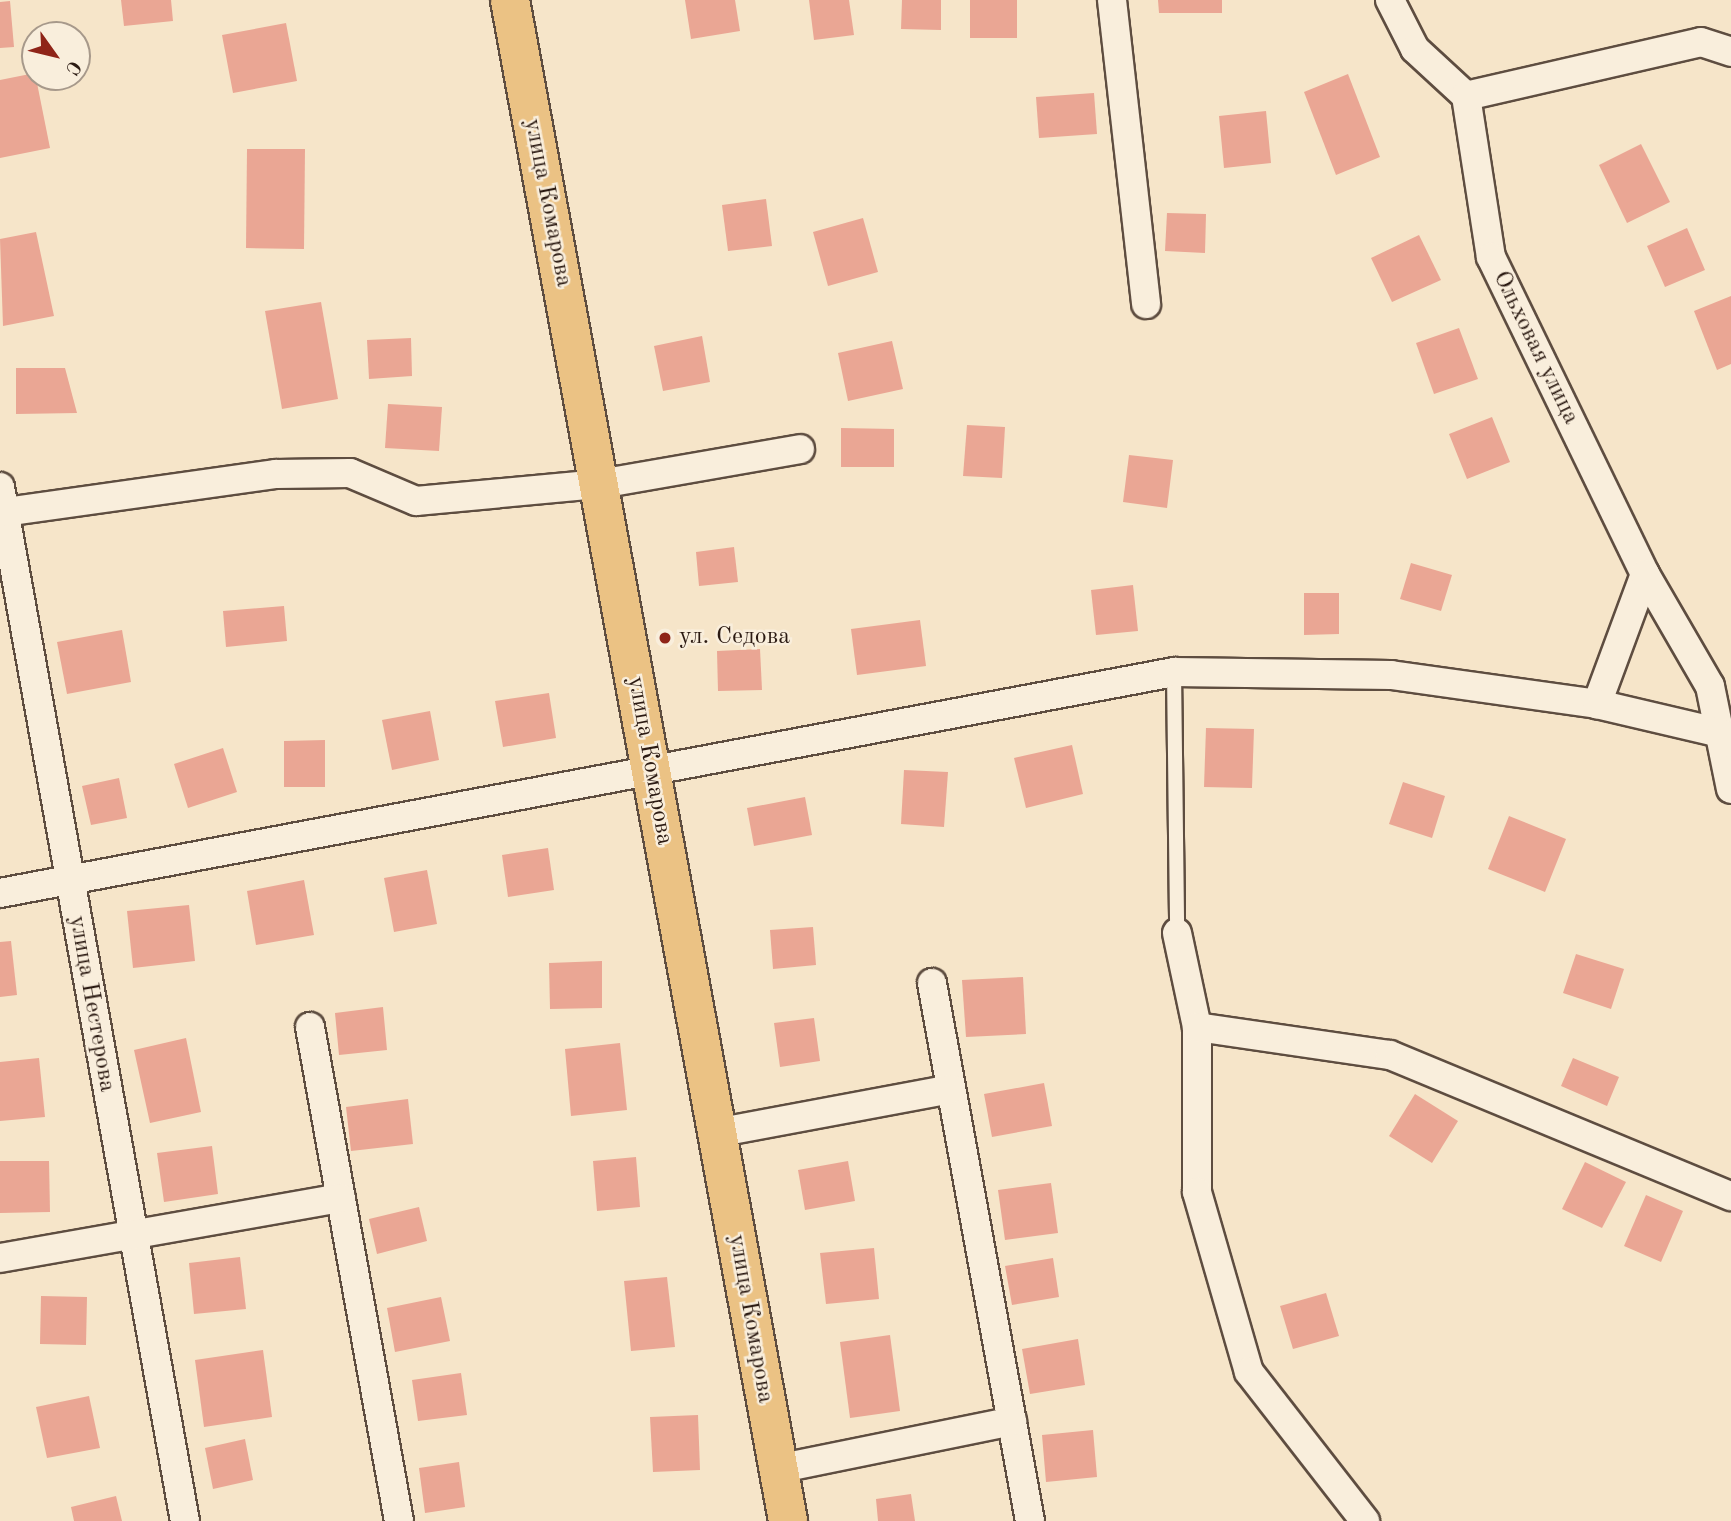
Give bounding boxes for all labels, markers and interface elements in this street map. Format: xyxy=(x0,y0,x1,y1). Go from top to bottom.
north arrow xyxy=(21,21,91,91)
text: С xyxy=(61,56,84,77)
street label: улица Комарова xyxy=(517,116,577,290)
street label: Ольховая улица xyxy=(1485,267,1585,429)
place label: ул. Седова xyxy=(679,624,790,652)
marker: ул. Седова xyxy=(657,630,673,646)
street label: улица Комарова xyxy=(620,674,678,848)
street label: улица Нестерова xyxy=(61,914,121,1094)
street label: улица Комарова xyxy=(721,1232,779,1406)

